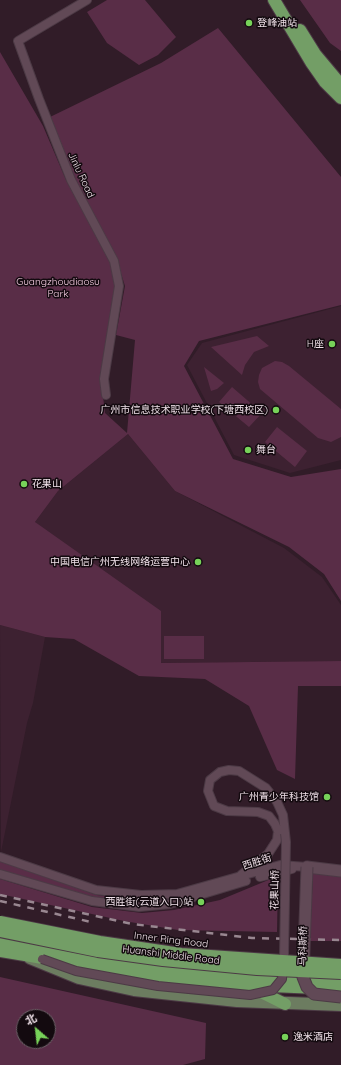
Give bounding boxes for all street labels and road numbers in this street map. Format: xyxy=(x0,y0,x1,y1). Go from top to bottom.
street label: Jinlu Road xyxy=(65,150,97,200)
street label: 西胜街 xyxy=(241,852,273,872)
street label: 花果山桥 xyxy=(269,870,281,910)
street label: 马科斯桥 xyxy=(296,926,310,966)
street label: Inner Ring Road xyxy=(133,929,209,951)
street label: Huanshi Middle Road xyxy=(122,943,220,967)

